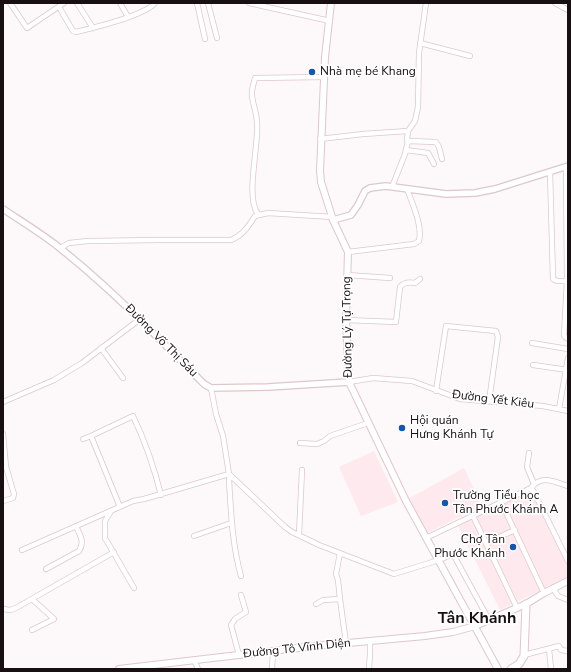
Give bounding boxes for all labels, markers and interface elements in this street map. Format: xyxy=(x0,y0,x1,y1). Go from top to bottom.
place label: Nhà mẹ bé Khang xyxy=(320,65,416,79)
marker: Nhà mẹ bé Khang xyxy=(307,67,317,77)
street label: Đường Lý Tự Trọng xyxy=(340,276,356,378)
street label: Đường Võ Thị Sáu xyxy=(122,302,200,380)
street label: Đường Yết Kiêu xyxy=(451,388,535,412)
place label: Hội quán Hưng Khánh Tự xyxy=(410,414,493,442)
marker: Hội quán Hưng Khánh Tự xyxy=(397,423,407,433)
place label: Trường Tiểu học Tân Phước Khánh A xyxy=(453,489,558,517)
marker: Trường Tiểu học Tân Phước Khánh A xyxy=(440,498,450,508)
place label: Chợ Tân Phước Khánh xyxy=(434,533,505,561)
marker: Chợ Tân Phước Khánh xyxy=(508,542,518,552)
district label: Tân Khánh xyxy=(438,609,516,629)
street label: Đường Tô Vĩnh Diện xyxy=(243,636,351,662)

